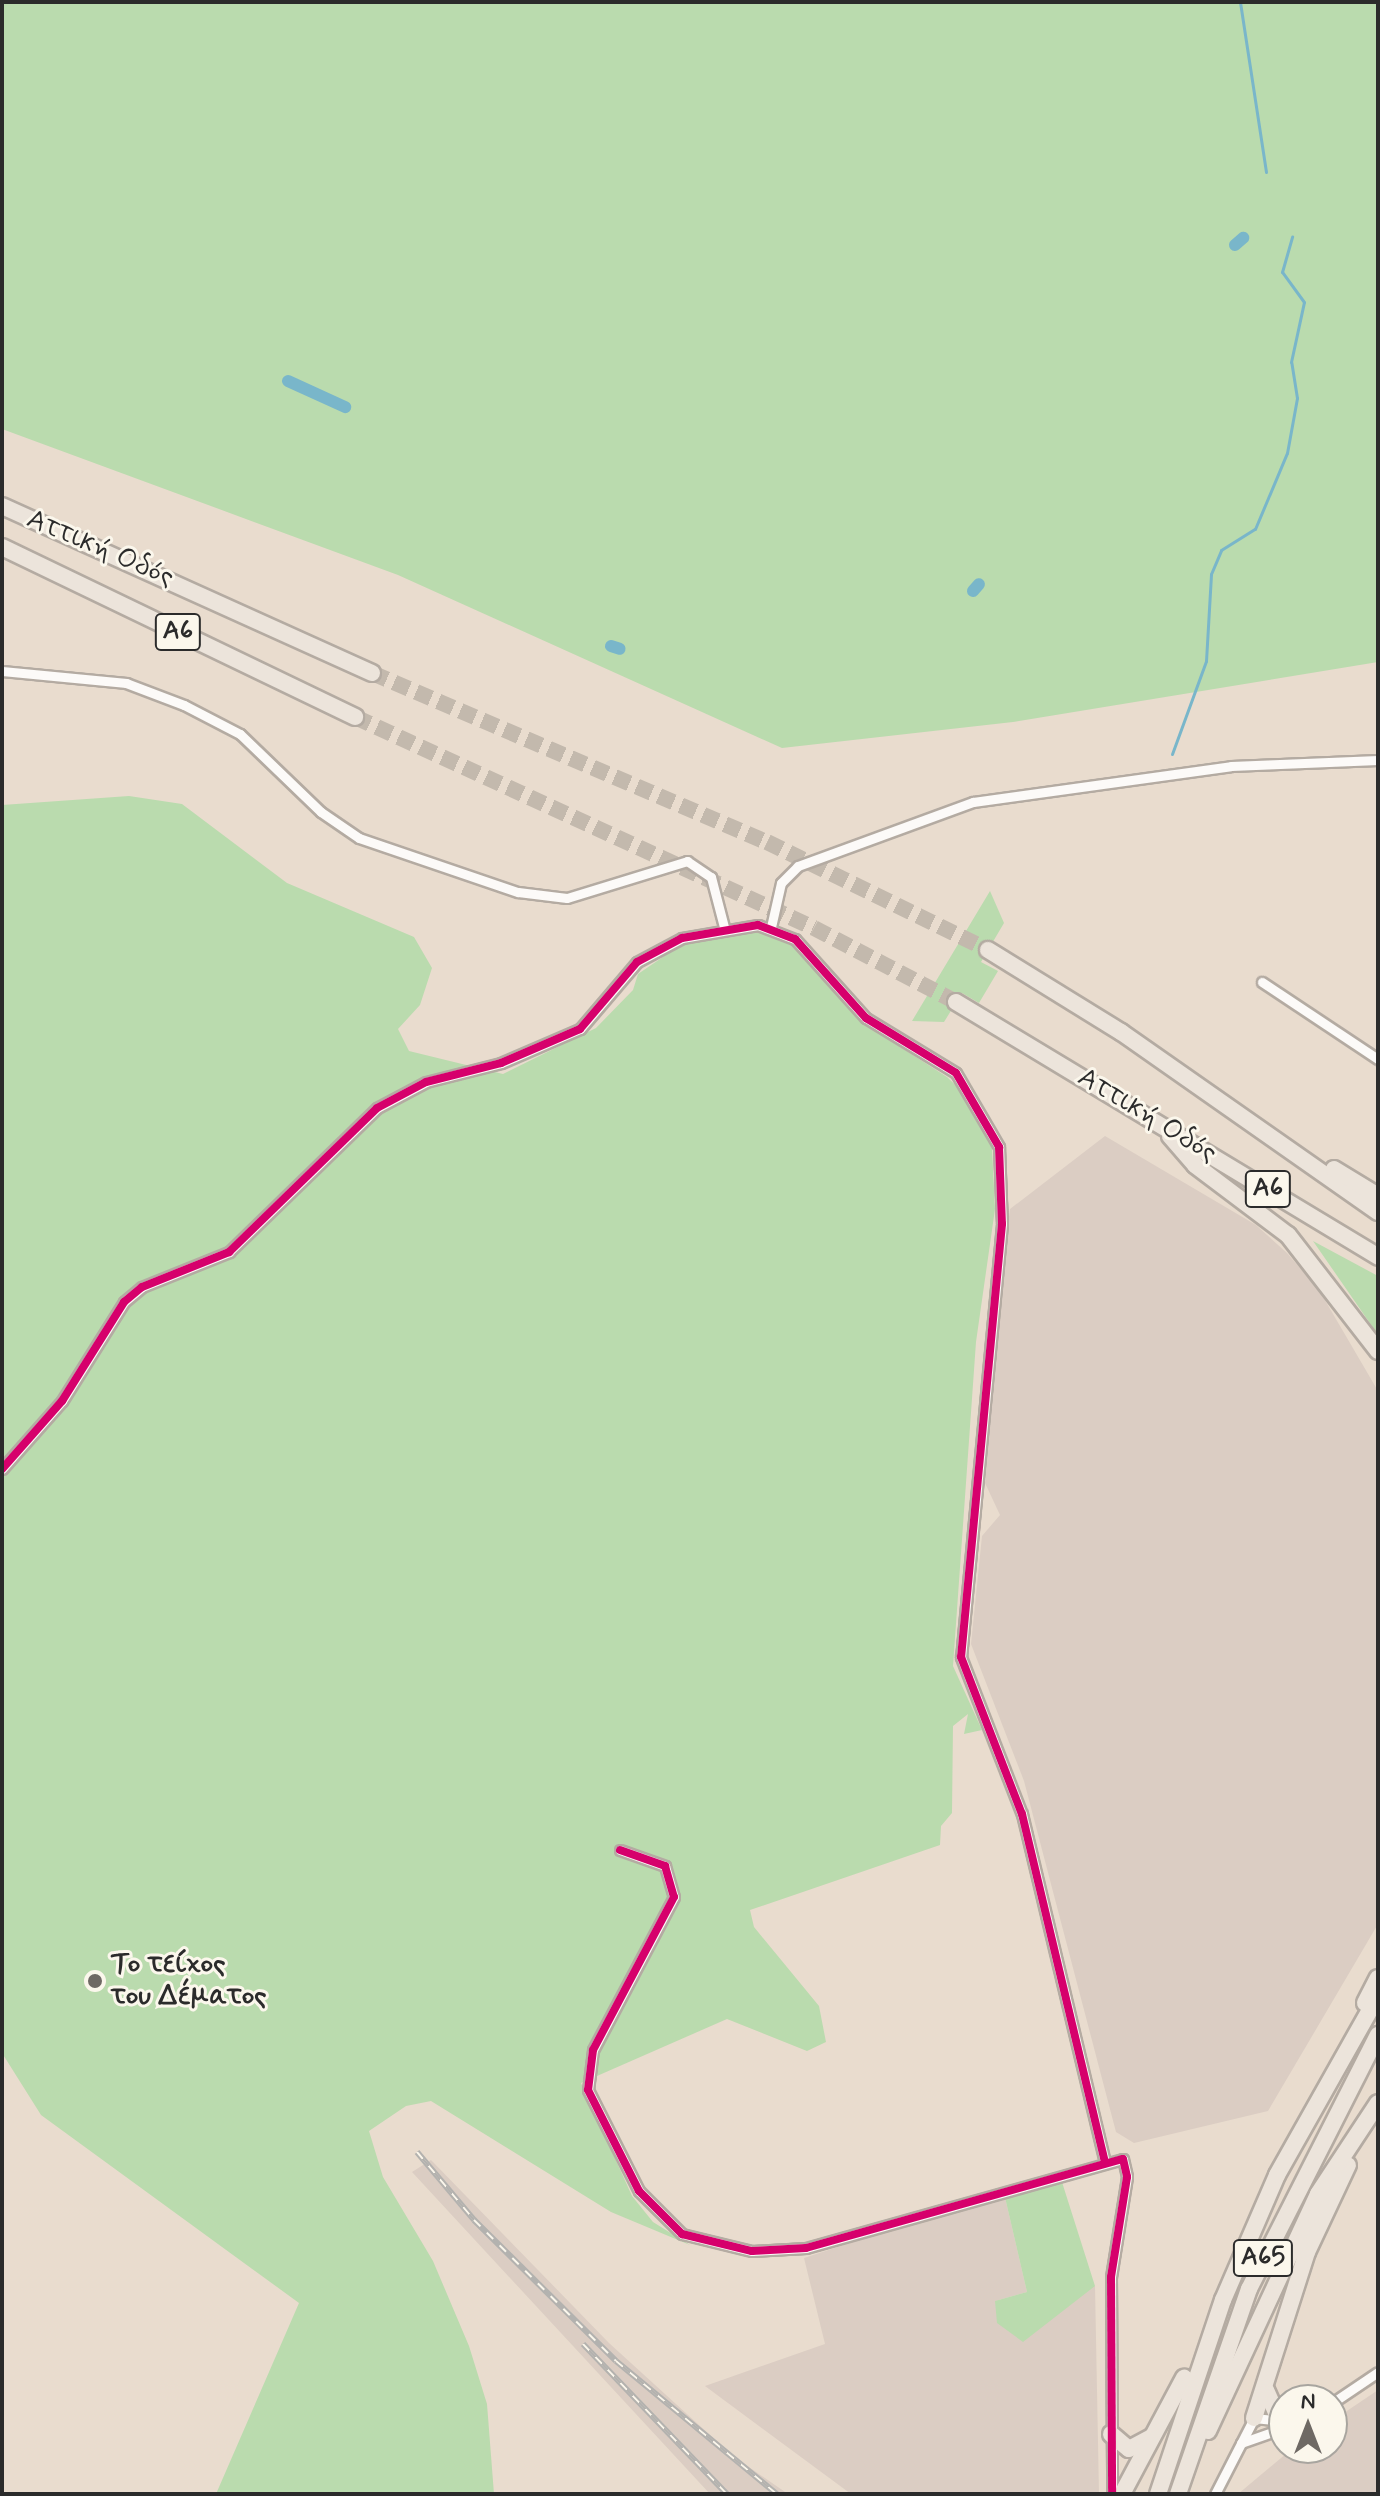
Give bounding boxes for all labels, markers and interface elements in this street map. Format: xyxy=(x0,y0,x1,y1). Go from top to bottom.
street label: Αττική Οδός xyxy=(21,503,179,595)
road number: Α6 xyxy=(154,610,202,654)
street label: Αττική Οδός xyxy=(1071,1061,1223,1171)
road number: Α6 xyxy=(1244,1167,1292,1211)
place label: Το τείχος του Δέματος xyxy=(111,1948,267,2014)
marker: Το τείχος του Δέματος xyxy=(86,1972,104,1990)
road number: Α65 xyxy=(1231,2236,1295,2280)
north arrow xyxy=(1268,2384,1348,2464)
text: N xyxy=(1301,2388,1315,2416)

